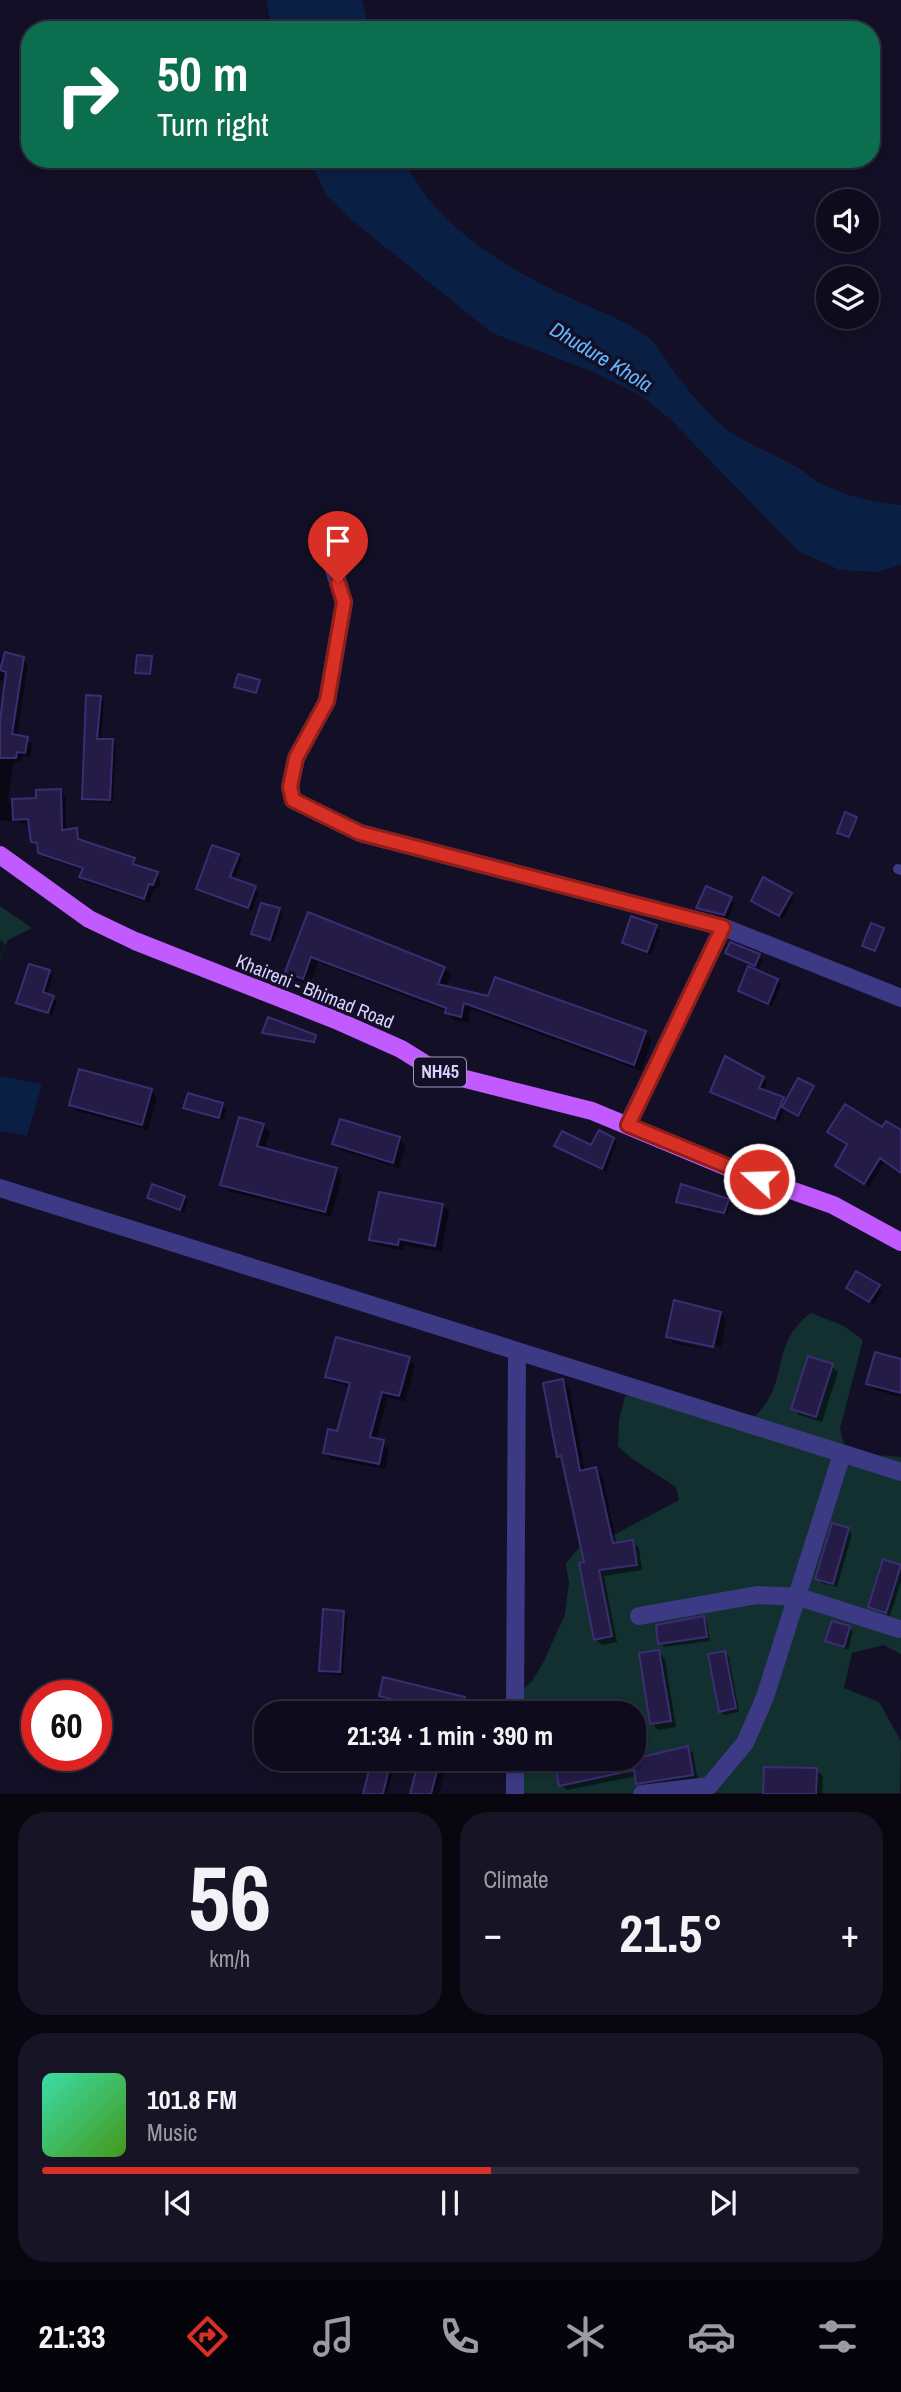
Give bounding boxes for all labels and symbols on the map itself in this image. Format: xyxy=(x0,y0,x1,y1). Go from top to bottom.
water label: Dhudure Khola xyxy=(545,315,658,399)
pin xyxy=(308,511,368,583)
street label: Khaireni - Bhimad Road xyxy=(232,947,398,1035)
road number: NH45 xyxy=(414,1058,466,1086)
position arrow xyxy=(722,1142,796,1216)
speed limit sign: 60 xyxy=(21,1680,112,1771)

